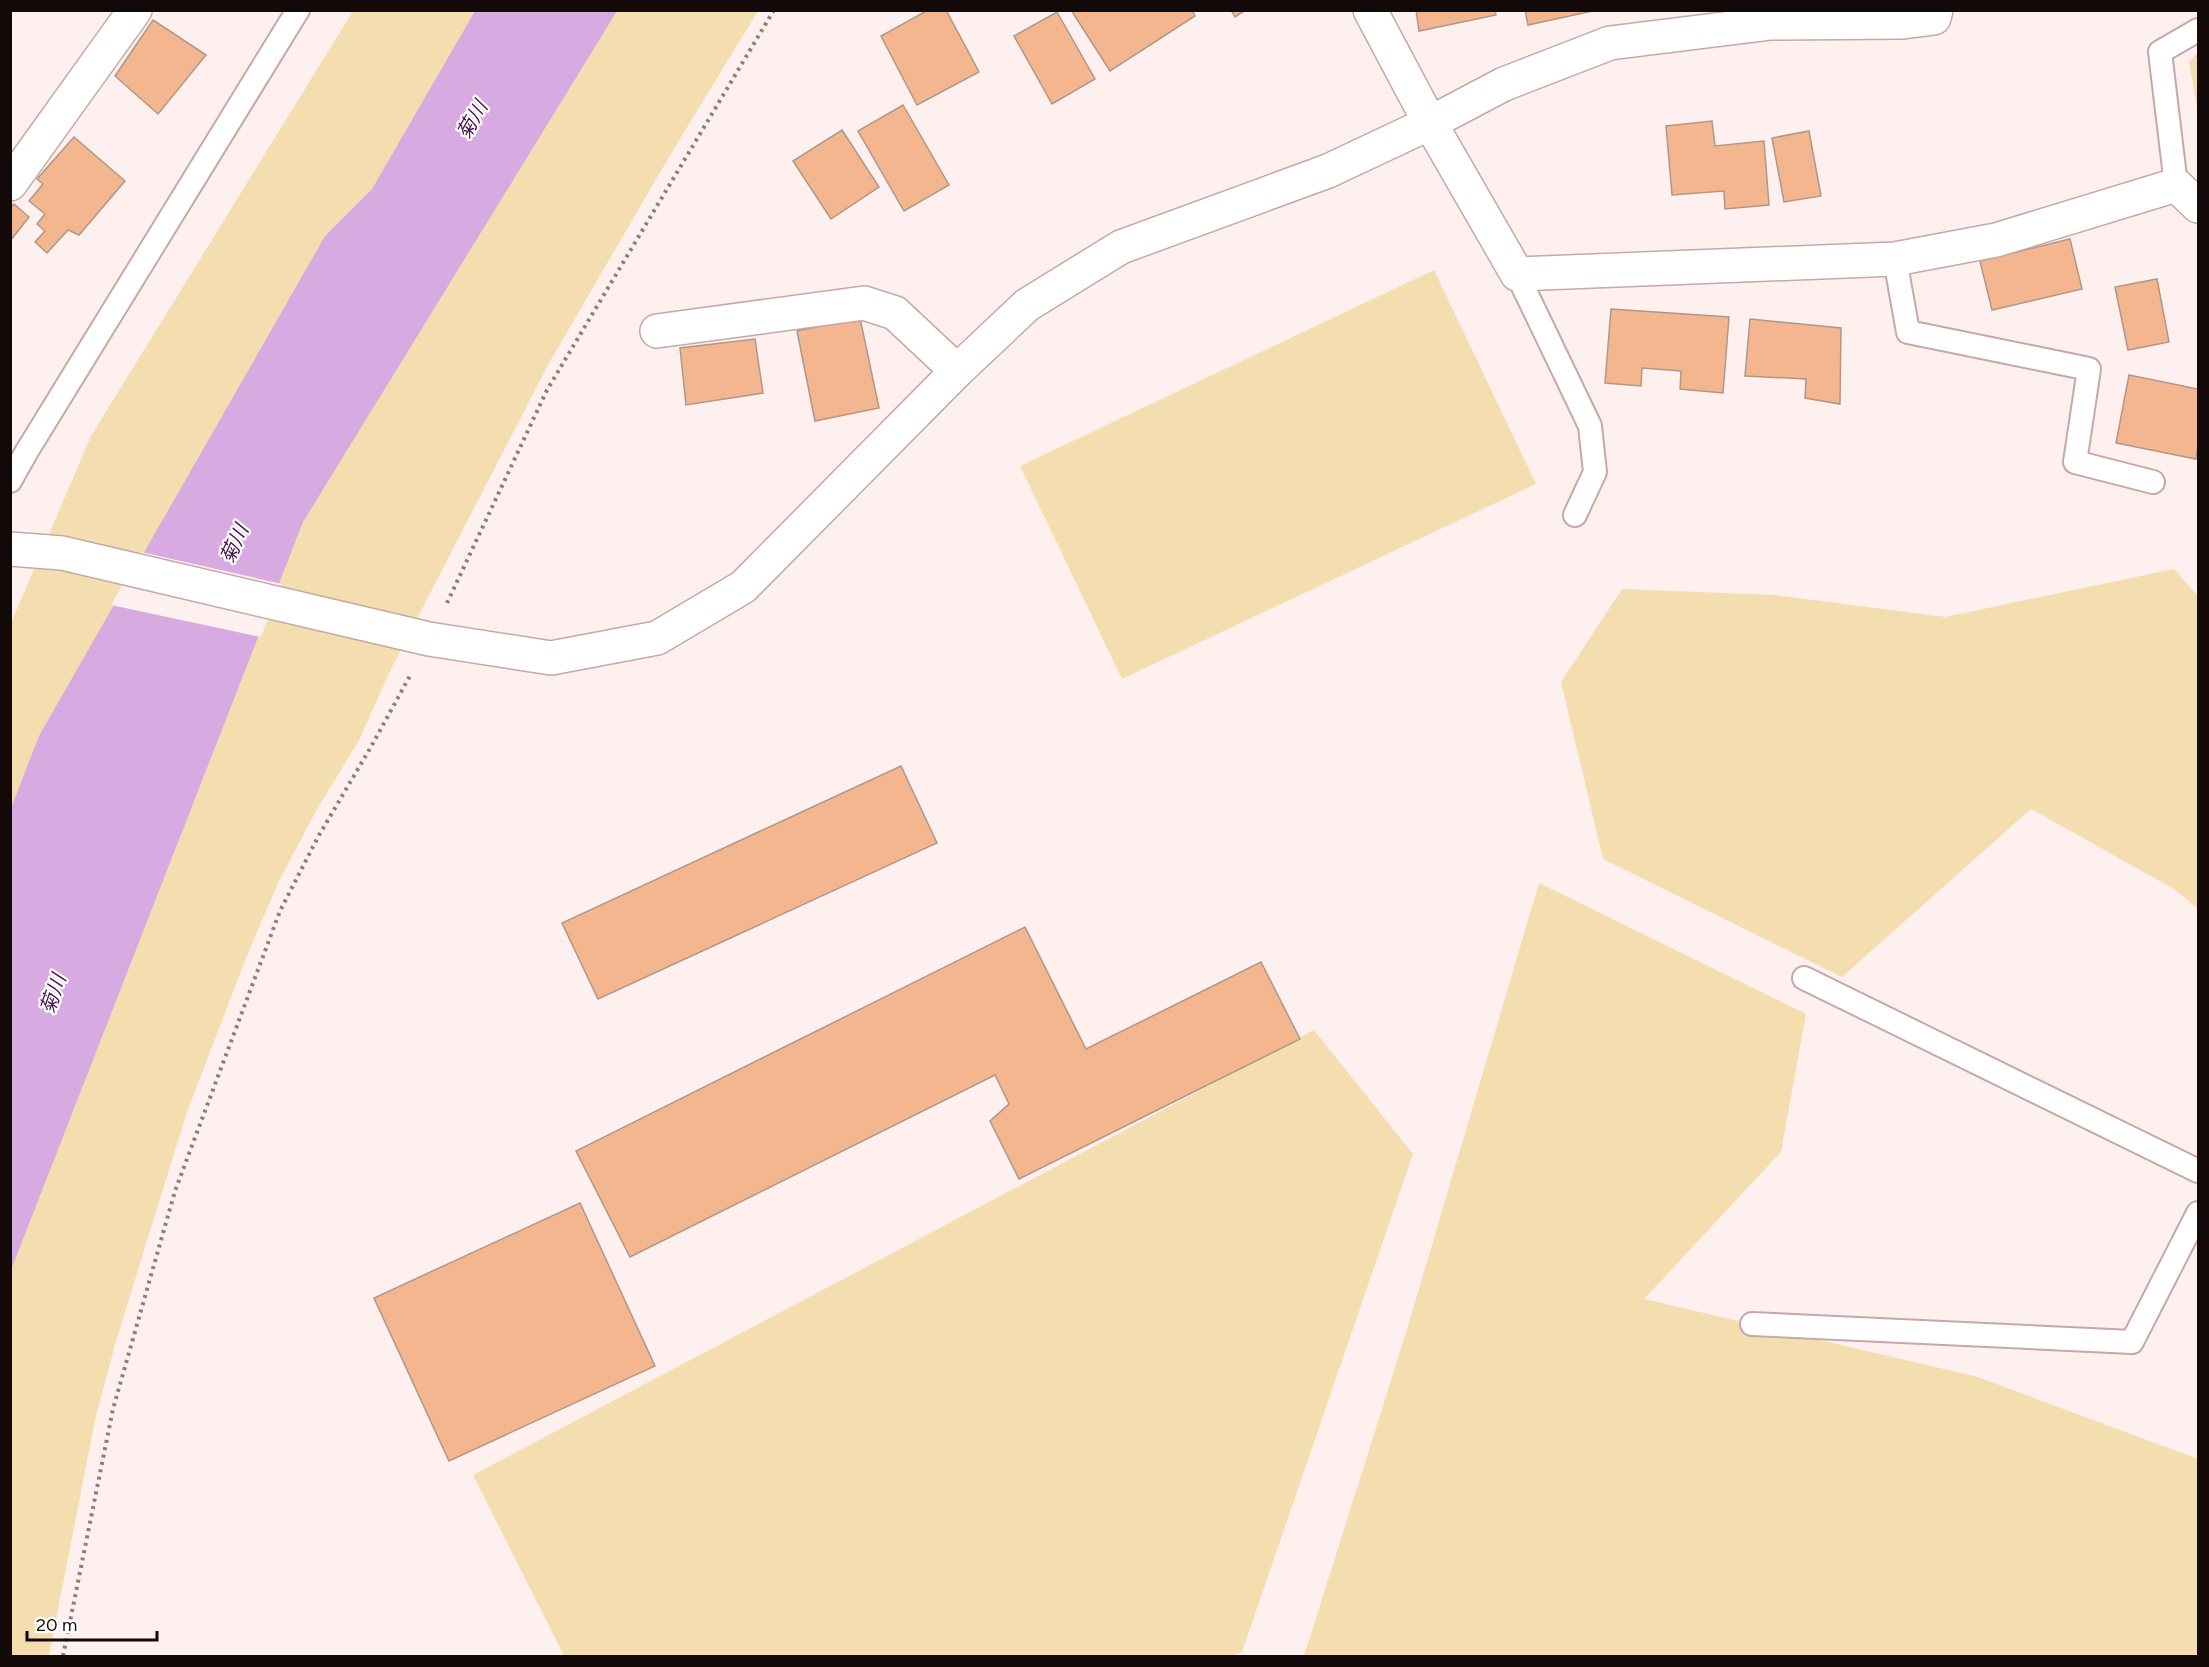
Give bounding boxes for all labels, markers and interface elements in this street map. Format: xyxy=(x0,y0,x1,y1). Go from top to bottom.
water label: 菊川 xyxy=(452,95,493,143)
water label: 菊川 xyxy=(215,519,254,567)
water label: 菊川 xyxy=(35,969,72,1017)
scale bar xyxy=(27,1604,158,1642)
text: 20 m xyxy=(36,1614,77,1636)

